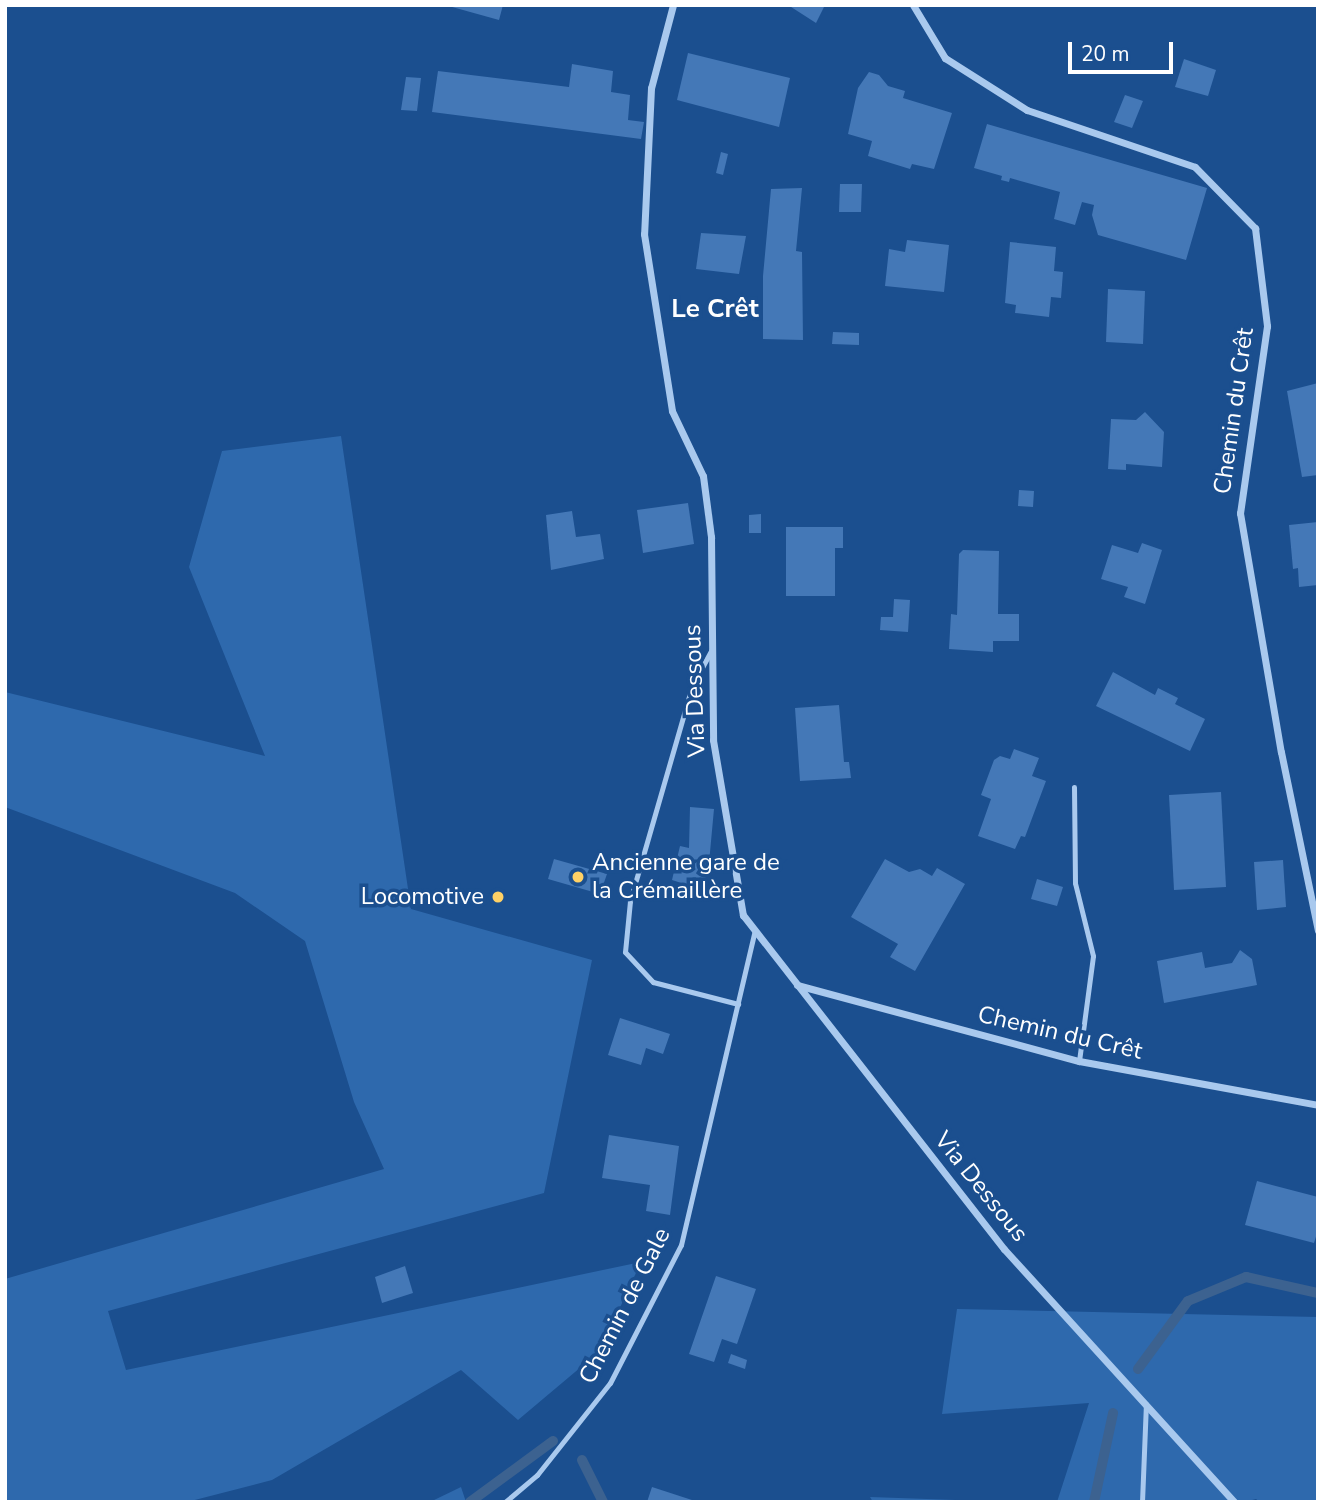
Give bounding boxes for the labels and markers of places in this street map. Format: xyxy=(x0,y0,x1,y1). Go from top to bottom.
place label: Ancienne gare de la Crémaillère xyxy=(592,849,780,905)
marker: Ancienne gare de la Crémaillère xyxy=(570,869,586,885)
place label: Locomotive xyxy=(361,883,484,911)
marker: Locomotive xyxy=(490,889,506,905)

